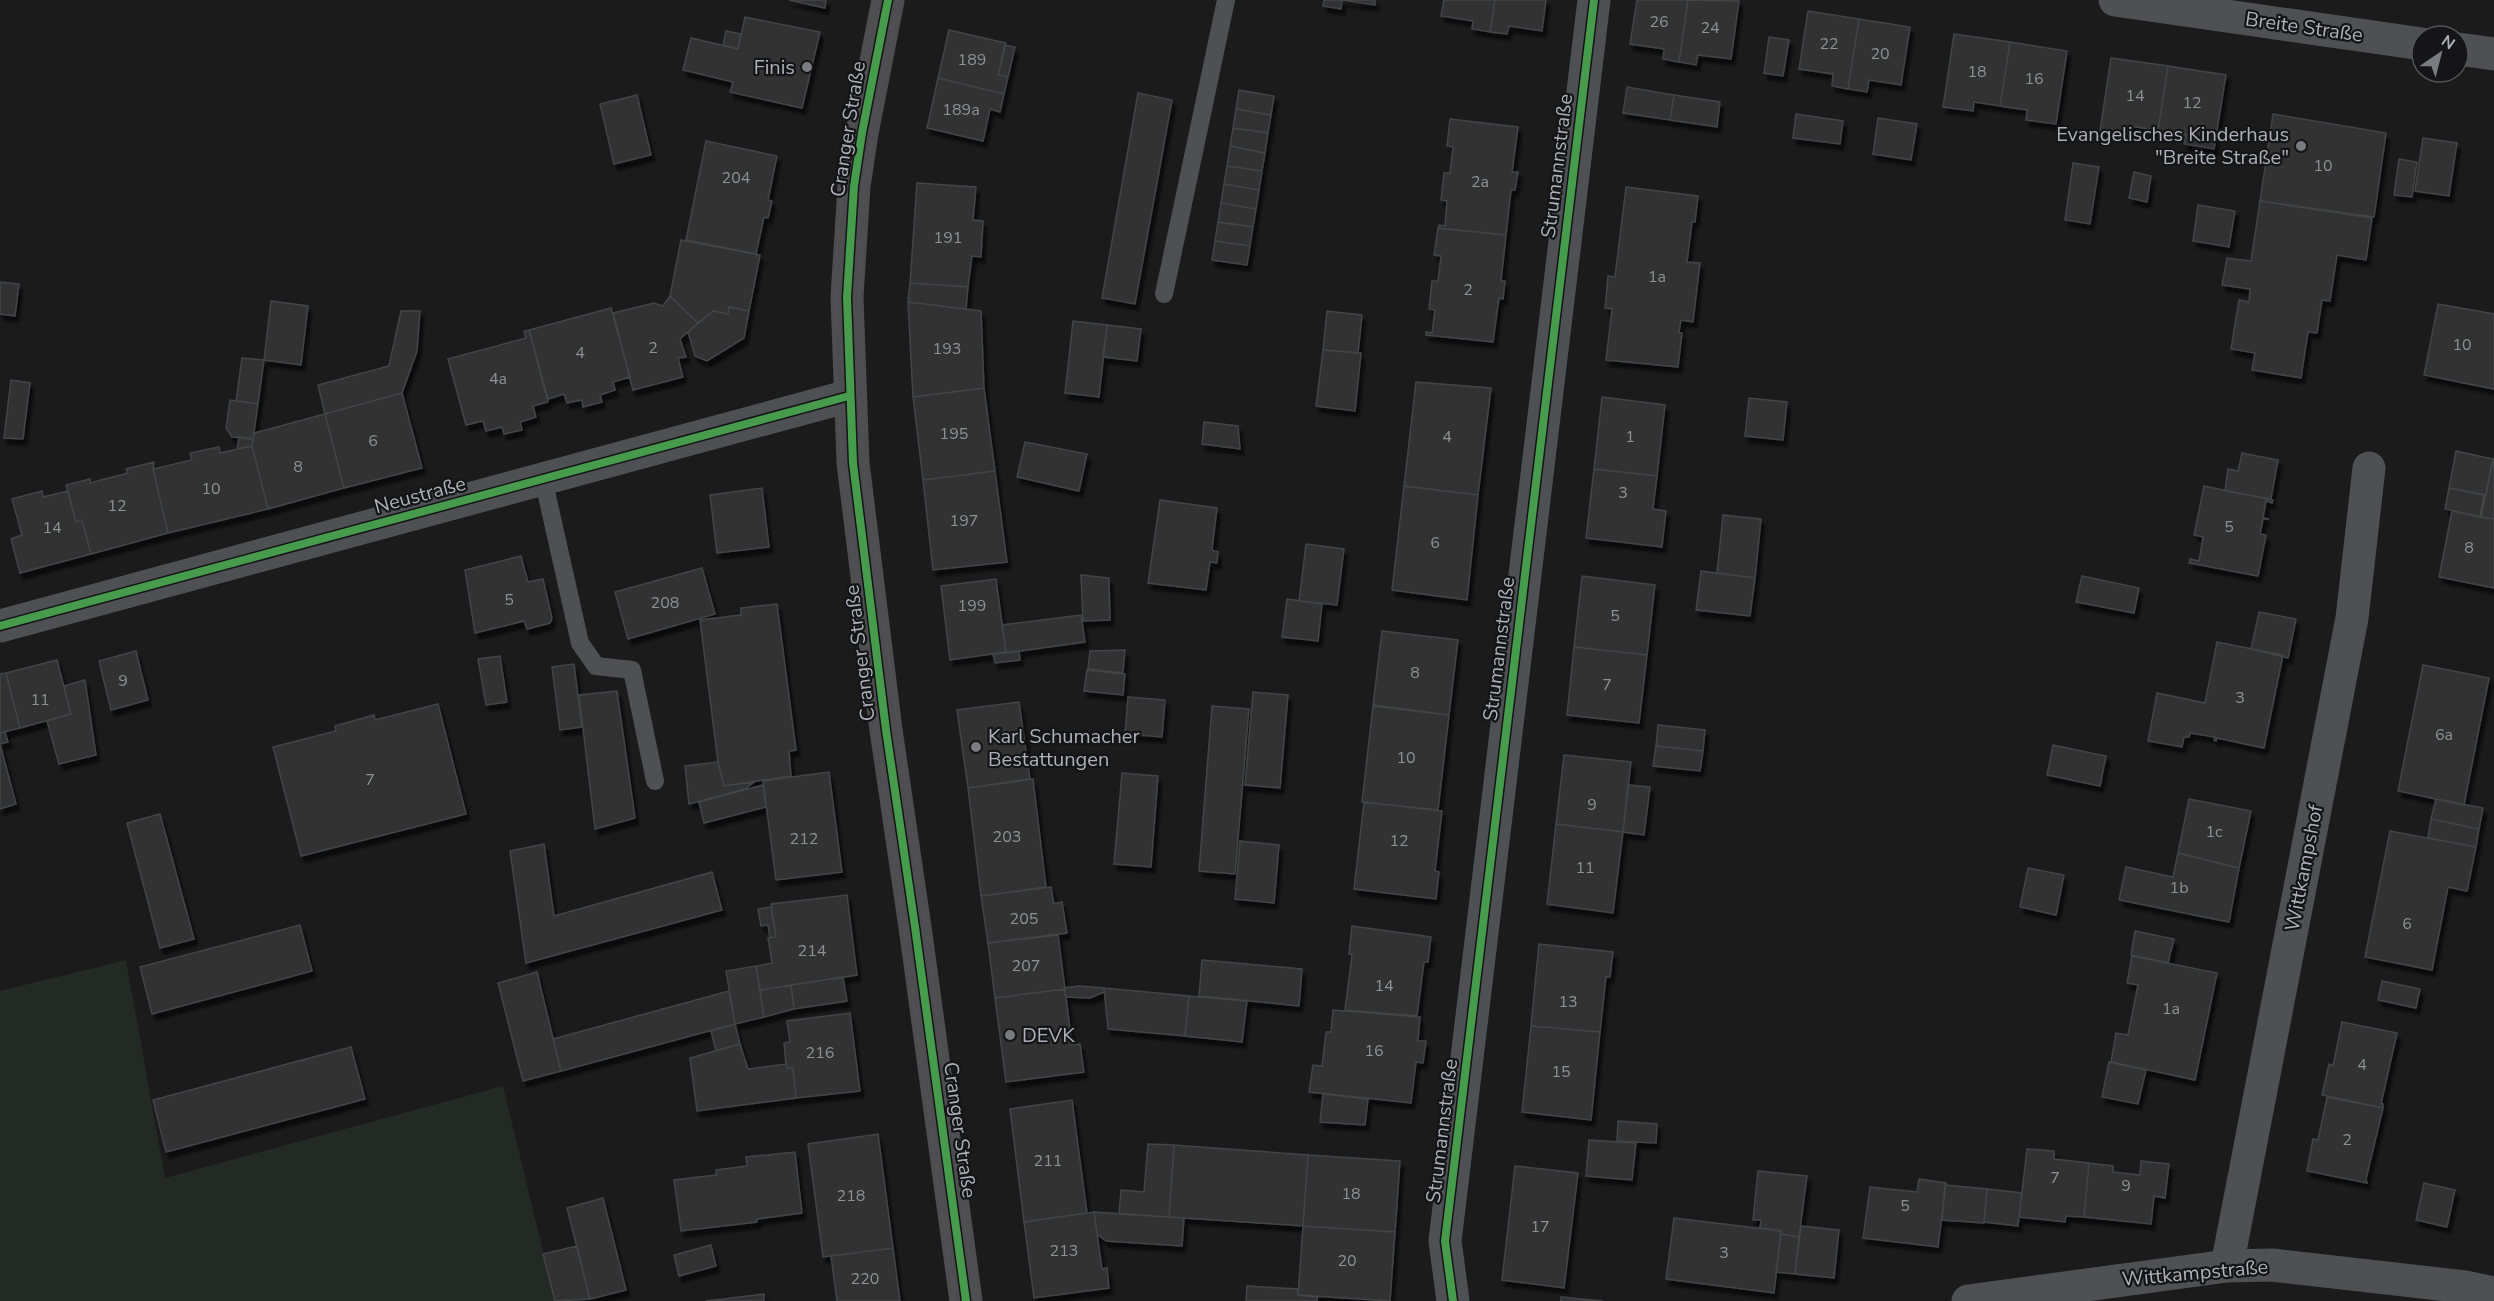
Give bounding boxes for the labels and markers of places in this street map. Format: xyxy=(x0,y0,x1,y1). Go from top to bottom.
place label: Finis xyxy=(754,54,795,81)
marker: Finis xyxy=(800,60,814,74)
place label: Evangelisches Kinderhaus "Breite Straße" xyxy=(2056,121,2289,171)
marker: Evangelisches Kinderhaus "Breite Straße" xyxy=(2294,139,2308,153)
place label: Karl Schumacher Bestattungen xyxy=(988,723,1140,773)
marker: Karl Schumacher Bestattungen xyxy=(969,740,983,754)
place label: DEVK xyxy=(1022,1022,1075,1049)
marker: DEVK xyxy=(1003,1028,1017,1042)

